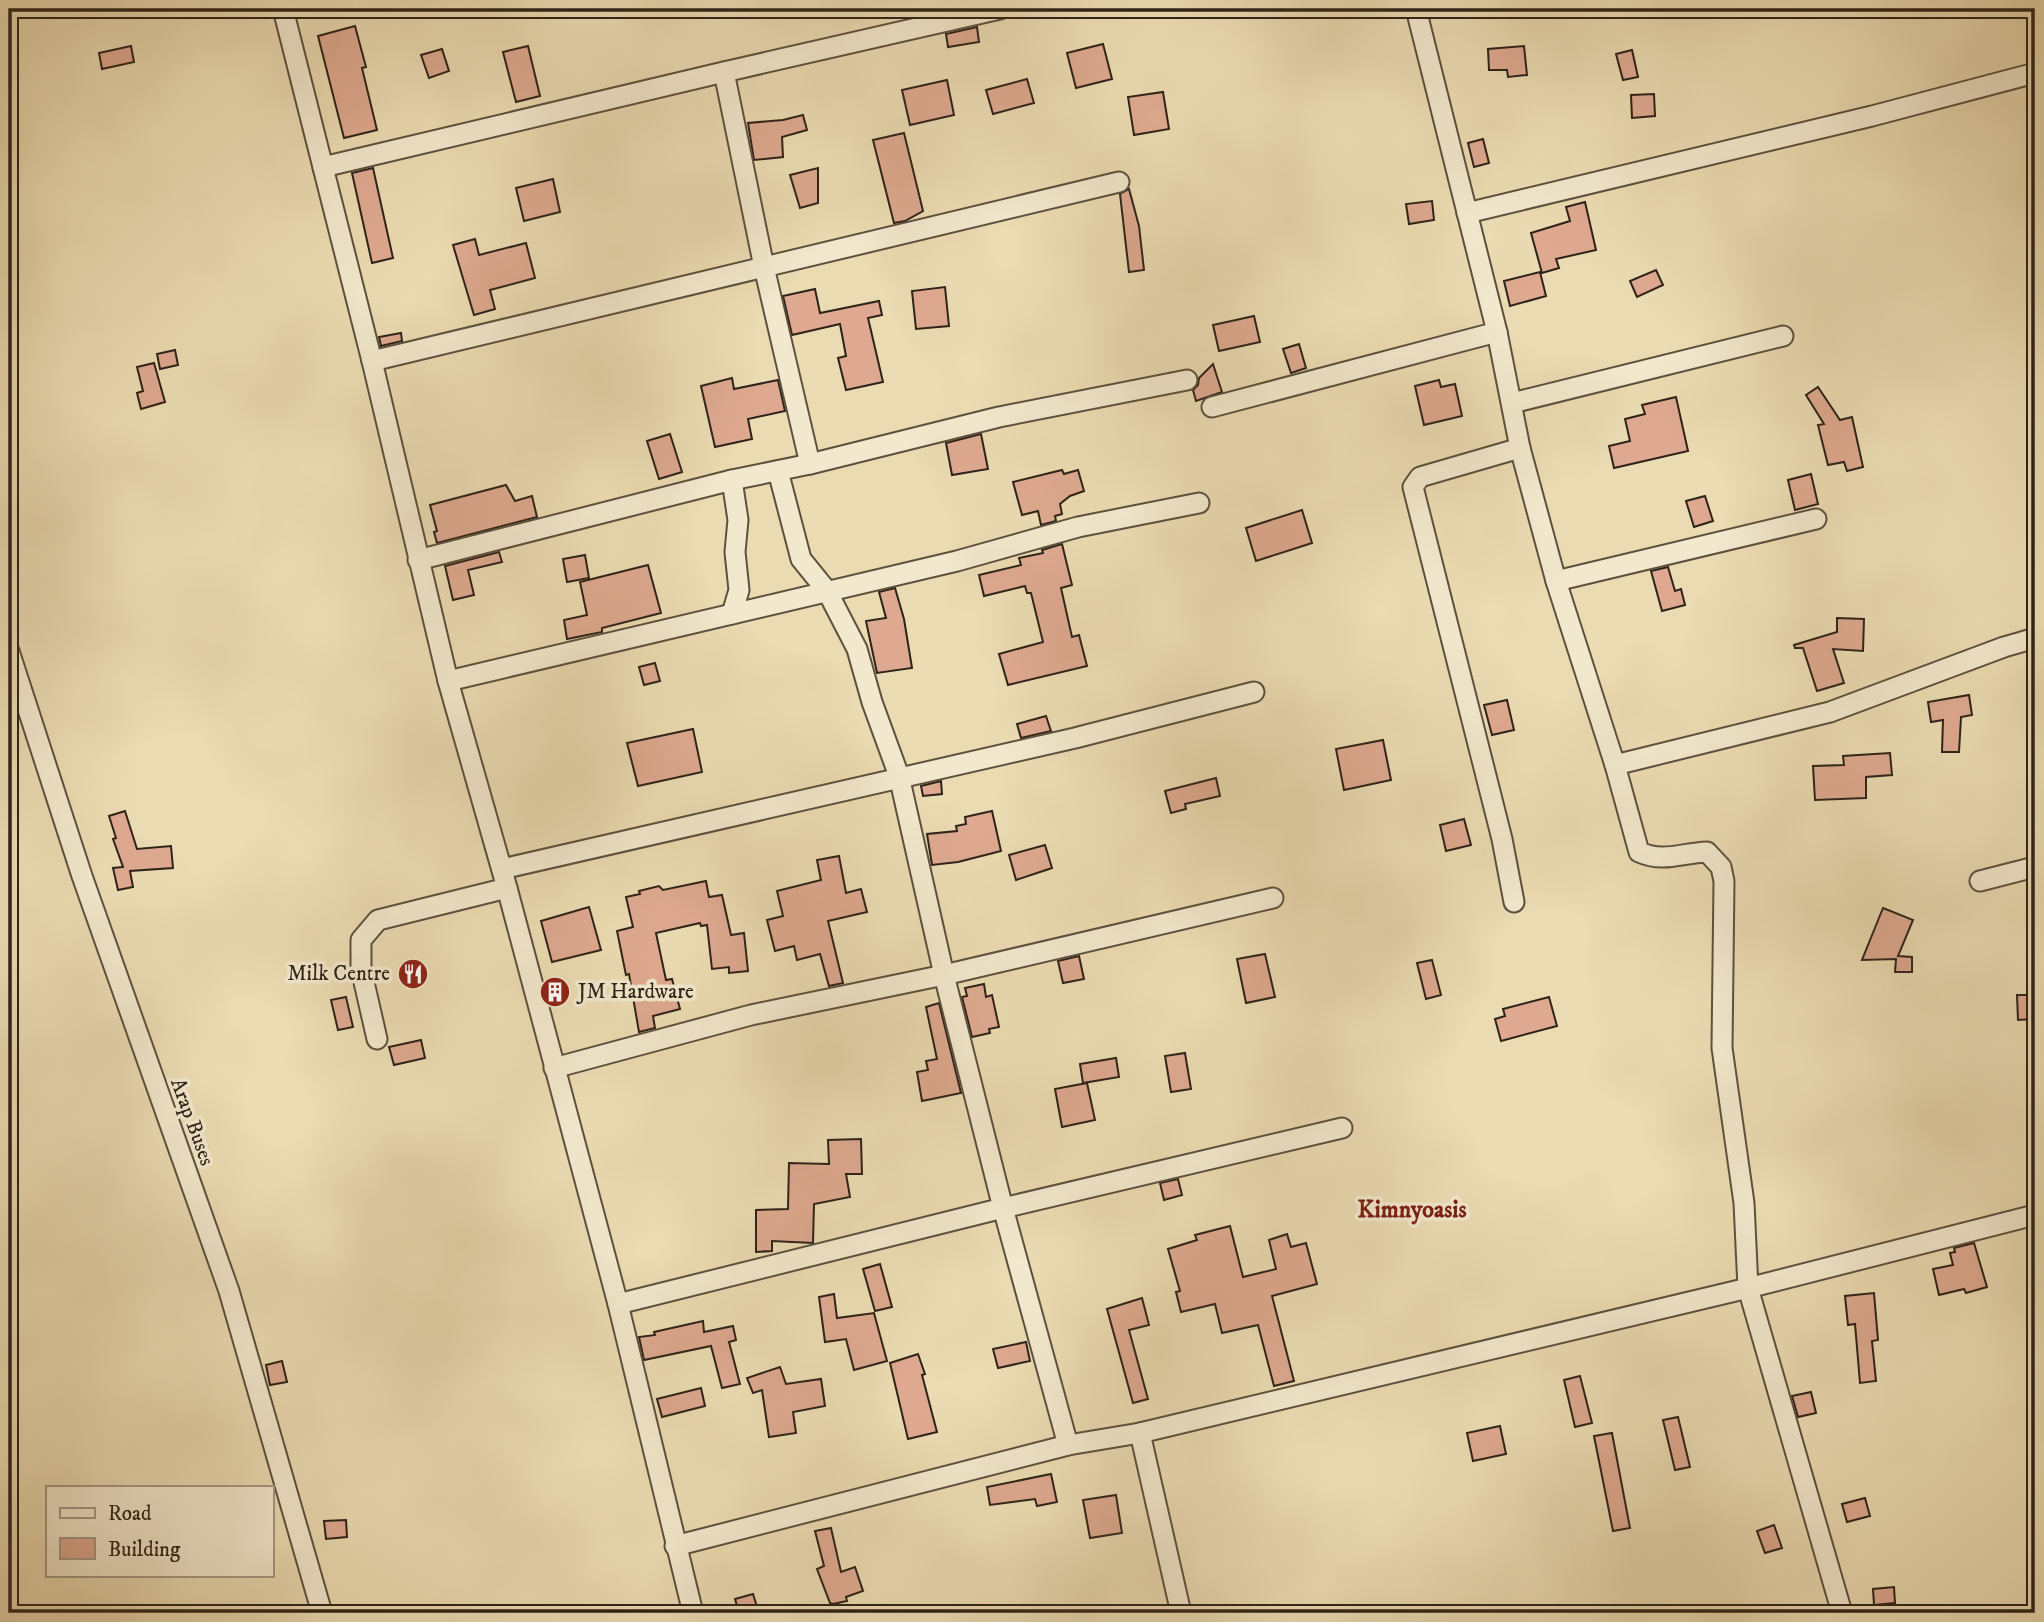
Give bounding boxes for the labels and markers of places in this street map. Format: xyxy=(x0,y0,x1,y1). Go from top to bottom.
restaurant icon: Milk Centre xyxy=(396,957,430,991)
place label: Milk Centre xyxy=(287,961,390,987)
building icon: JM Hardware xyxy=(538,975,572,1009)
place label: JM Hardware xyxy=(576,979,694,1005)

